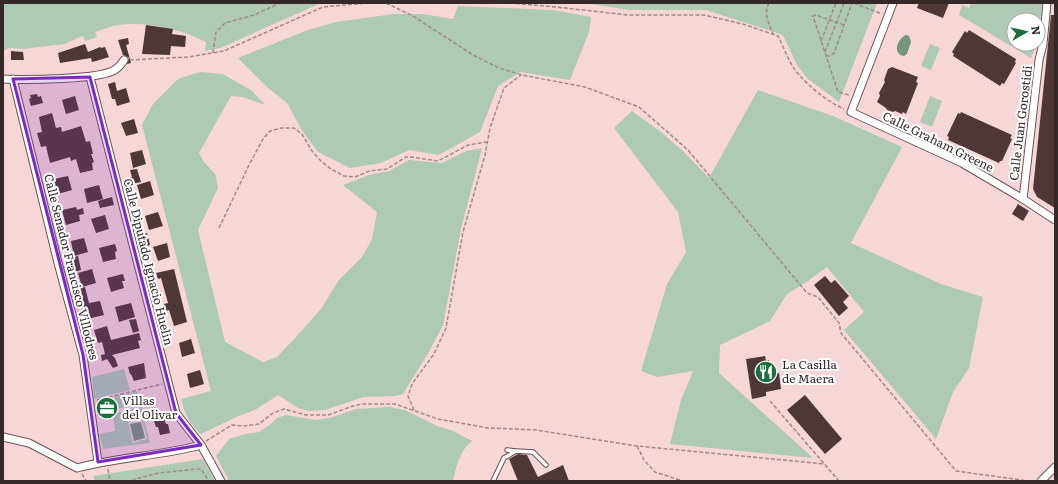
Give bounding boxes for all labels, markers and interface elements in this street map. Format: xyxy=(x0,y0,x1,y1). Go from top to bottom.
north arrow xyxy=(1006,12,1046,52)
text: N xyxy=(1028,25,1045,36)
street label: Calle Juan Gorostidi xyxy=(1004,64,1036,181)
street label: Calle Graham Greene xyxy=(880,106,997,176)
street label: Calle Senador Francisco Villodres xyxy=(40,172,104,362)
street label: Calle Diputado Ignacio Huelin xyxy=(119,176,178,347)
place label: La Casilla de Maera xyxy=(782,355,838,387)
restaurant icon: La Casilla de Maera xyxy=(753,359,779,385)
place label: Villas del Olivar xyxy=(122,391,178,423)
office icon: Villas del Olivar xyxy=(94,395,120,421)

